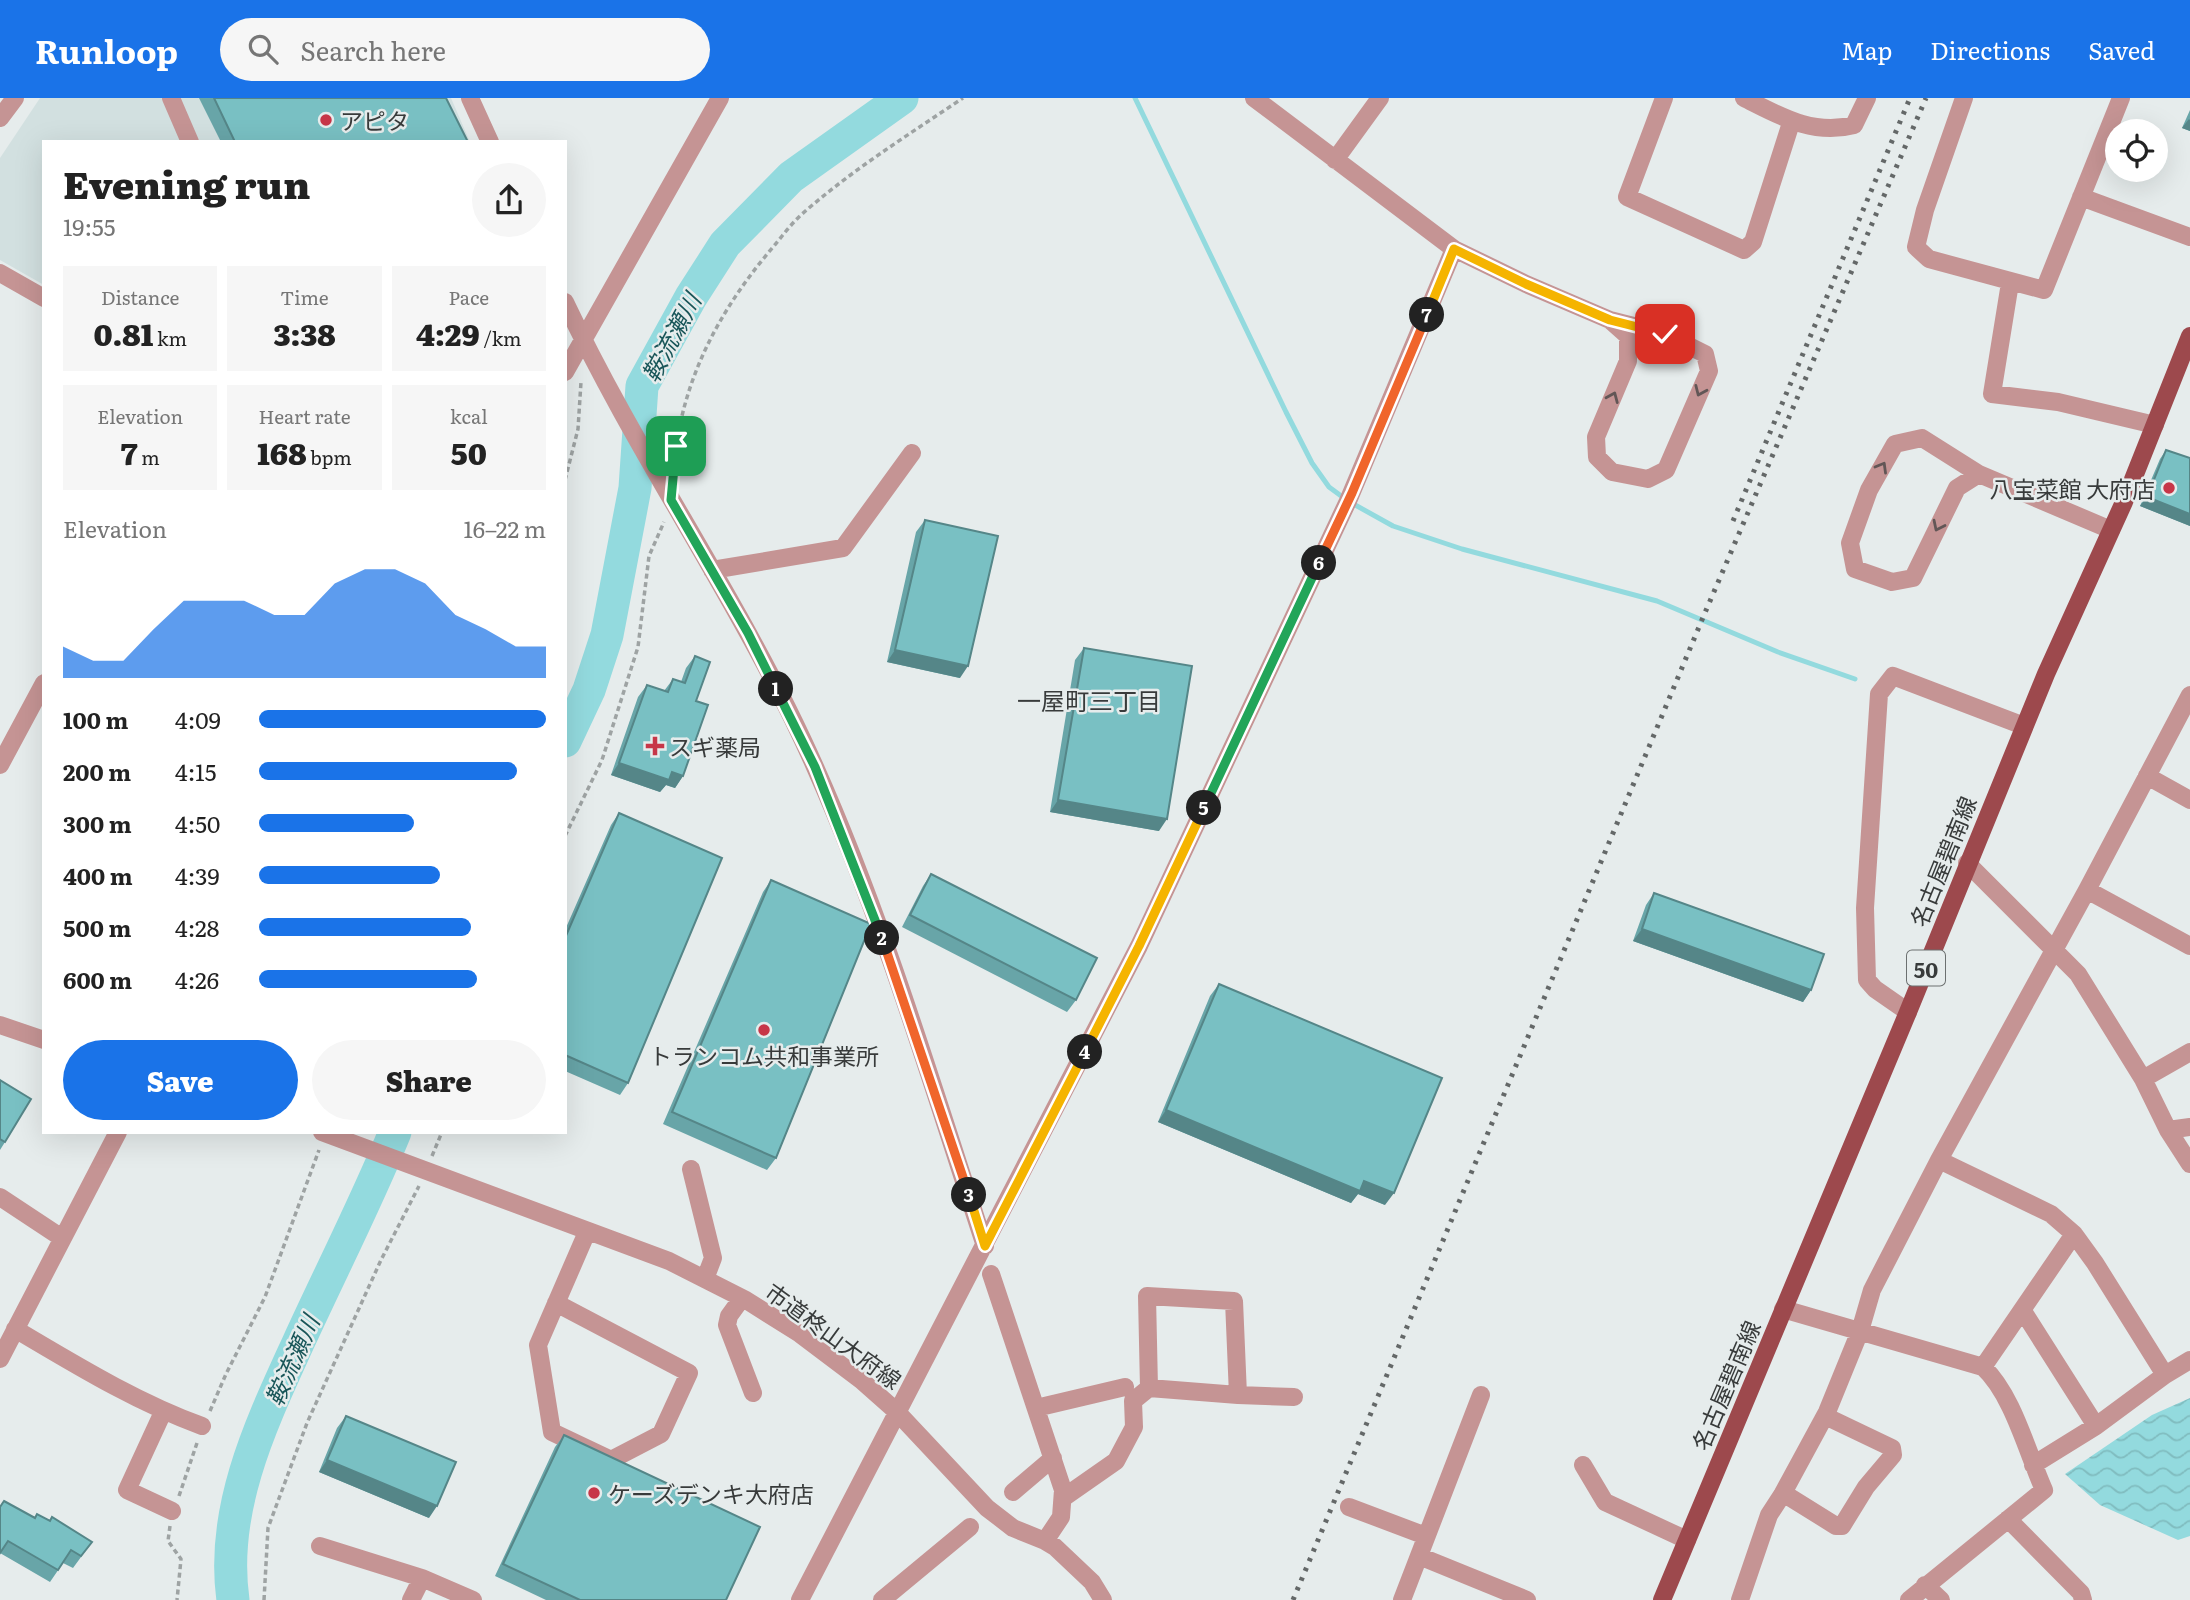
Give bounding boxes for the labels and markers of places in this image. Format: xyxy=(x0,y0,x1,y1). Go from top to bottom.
place label: アピタ xyxy=(340,103,409,137)
marker: アピタ xyxy=(318,112,334,128)
pin: 7 xyxy=(1410,298,1444,332)
pin xyxy=(1635,304,1695,364)
pin xyxy=(646,416,706,476)
place label: 八宝菜館 大府店 xyxy=(1989,471,2155,505)
marker: 八宝菜館 大府店 xyxy=(2161,480,2177,496)
pin: 6 xyxy=(1302,546,1336,580)
pin: 1 xyxy=(758,672,794,706)
place label: スギ薬局 xyxy=(669,729,761,763)
marker: スギ薬局 xyxy=(647,738,663,754)
pin: 5 xyxy=(1186,790,1222,826)
pin: 2 xyxy=(864,920,900,956)
marker: トランコム共和事業所 xyxy=(756,1022,772,1038)
pin: 4 xyxy=(1068,1034,1102,1070)
place label: トランコム共和事業所 xyxy=(649,1038,879,1072)
pin: 3 xyxy=(951,1178,986,1212)
place label: ケーズデンキ大府店 xyxy=(608,1476,814,1510)
marker: ケーズデンキ大府店 xyxy=(586,1485,602,1501)

